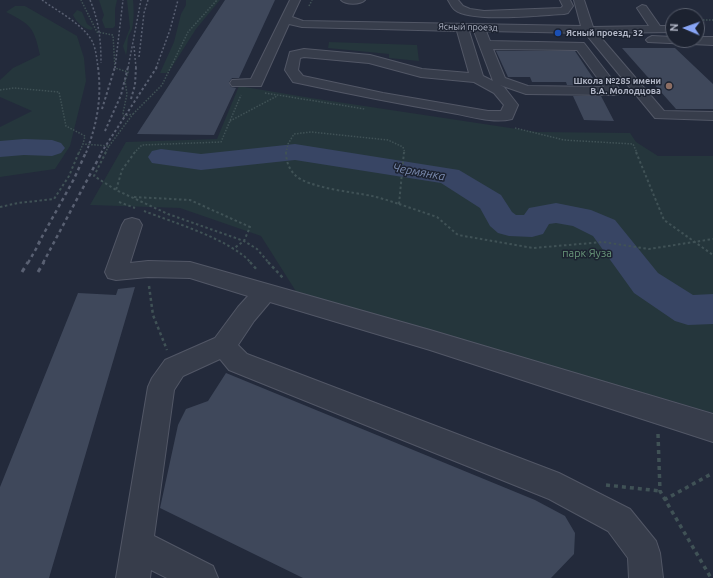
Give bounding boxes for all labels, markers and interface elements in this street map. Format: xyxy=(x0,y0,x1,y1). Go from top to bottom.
north arrow xyxy=(665,8,705,48)
street label: Ясный проезд xyxy=(438,21,498,33)
text: N xyxy=(668,23,680,32)
marker: Ясный проезд, 32 xyxy=(553,28,563,38)
place label: Ясный проезд, 32 xyxy=(566,28,643,38)
place label: Школа №285 имени В.А. Молодцова xyxy=(573,76,661,97)
marker: Школа №285 имени В.А. Молодцова xyxy=(664,81,674,91)
water label: Чермянка xyxy=(392,160,446,184)
park label: парк Яуза xyxy=(562,246,612,260)

